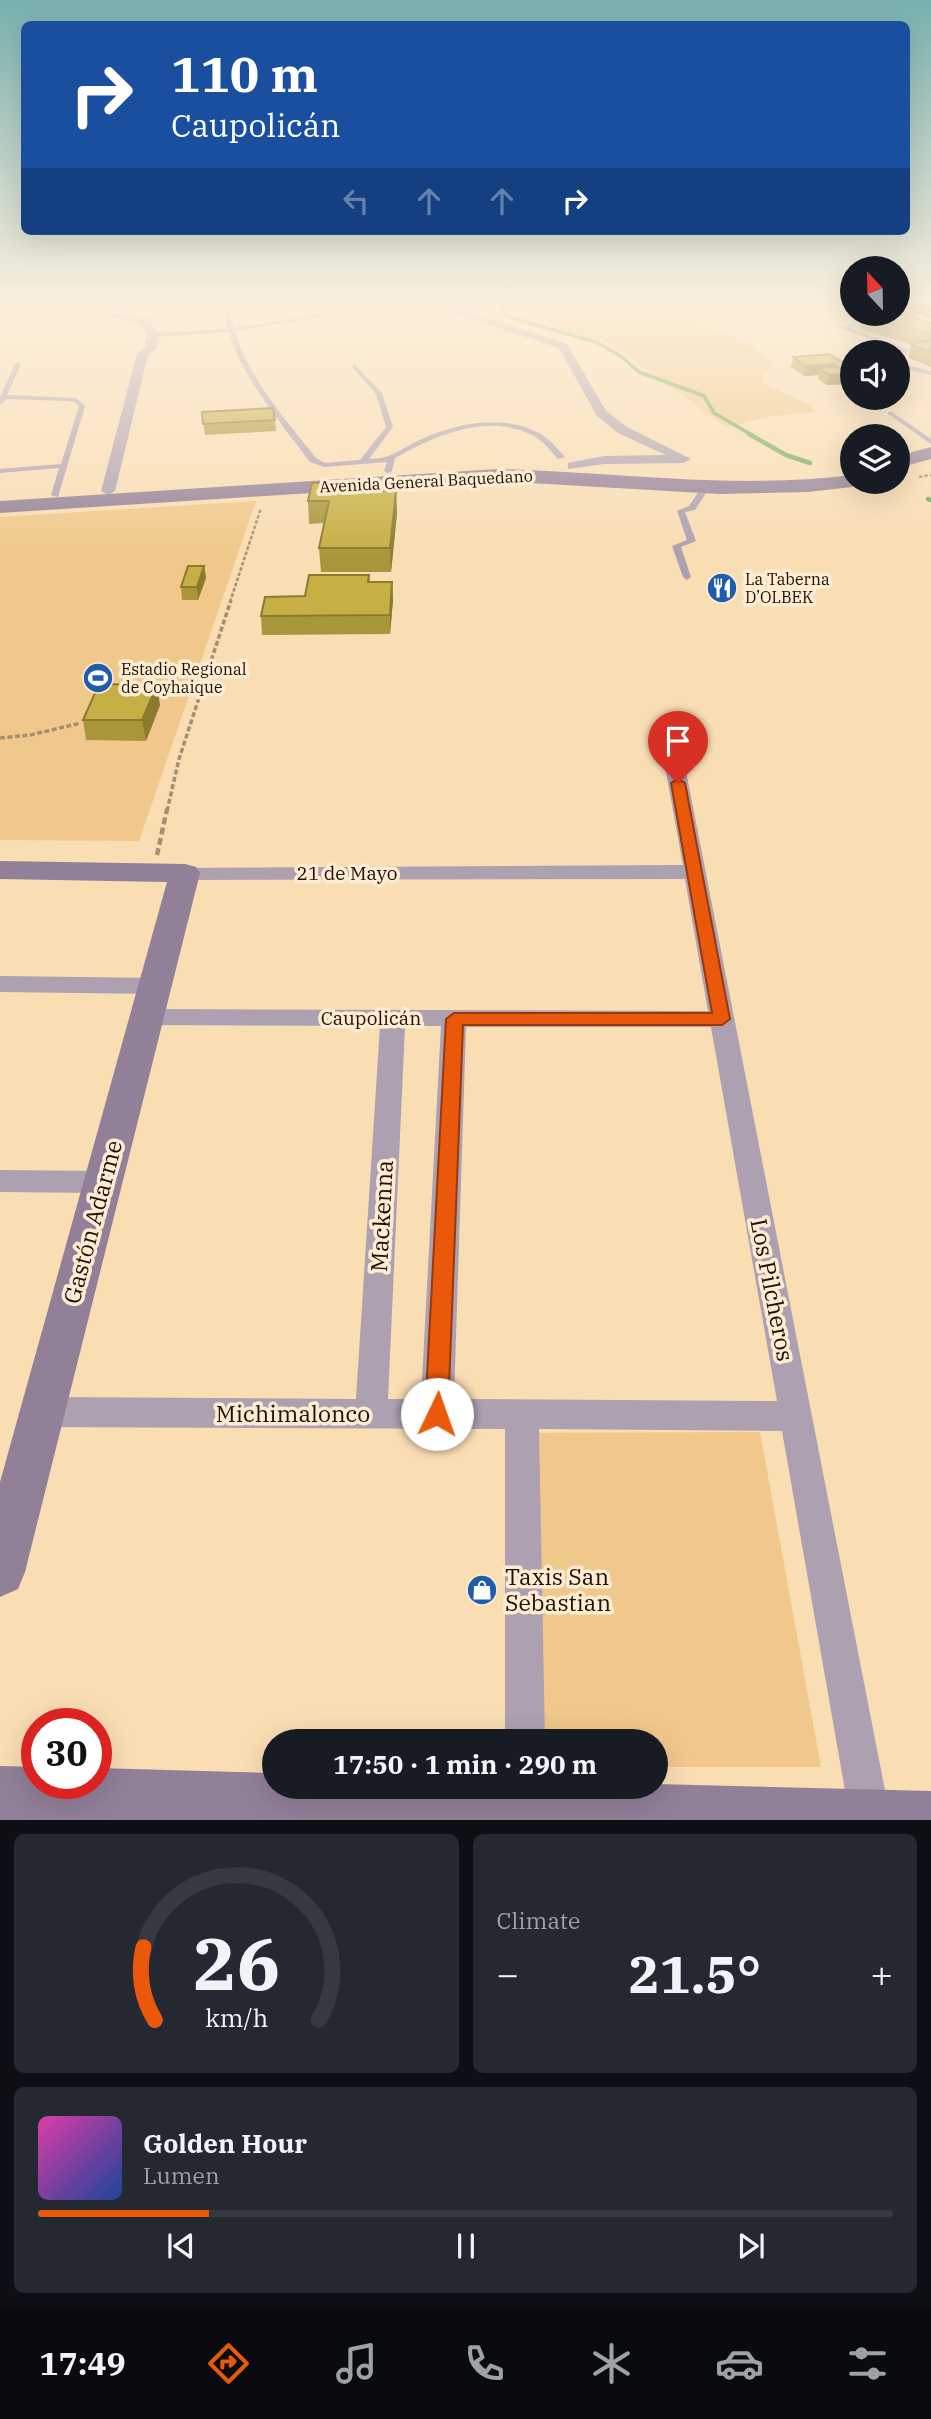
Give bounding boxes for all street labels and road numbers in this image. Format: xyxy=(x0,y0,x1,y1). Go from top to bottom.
street label: Avenida General Baquedano xyxy=(319,465,533,497)
street label: 21 de Mayo xyxy=(297,861,397,885)
street label: Caupolicán xyxy=(321,1006,421,1030)
street label: Gastón Adarme xyxy=(56,1137,128,1307)
street label: Mackenna xyxy=(363,1159,399,1273)
street label: Los Pilcheros xyxy=(744,1216,802,1364)
street label: Michimalonco xyxy=(216,1398,370,1428)

